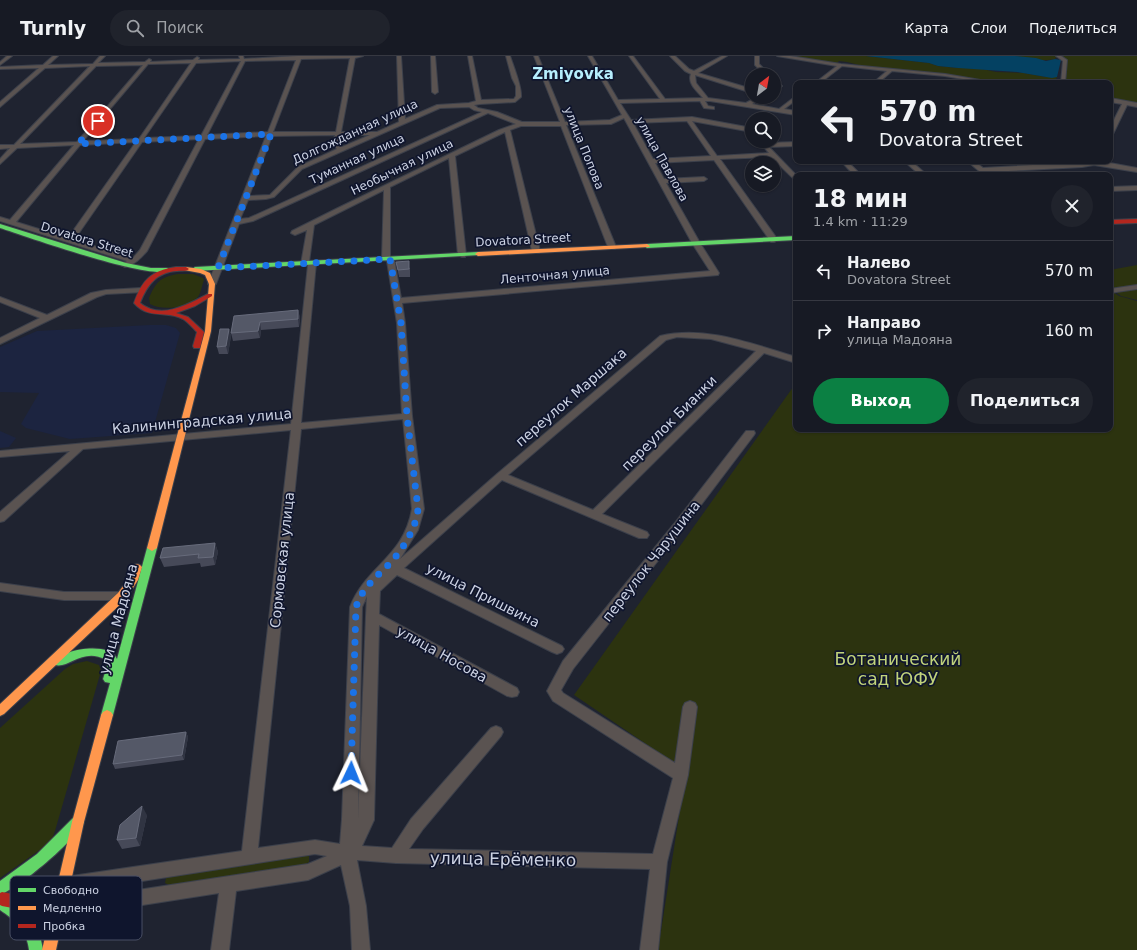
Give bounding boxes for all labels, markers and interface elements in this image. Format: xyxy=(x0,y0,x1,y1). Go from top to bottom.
search box xyxy=(110,10,390,46)
text: Turnly xyxy=(20,17,86,39)
icon: search xyxy=(124,17,146,39)
text: Поиск xyxy=(156,19,204,37)
text: Карта xyxy=(905,20,949,36)
text: Слои xyxy=(971,20,1007,36)
text: Поделиться xyxy=(1029,20,1117,36)
district label: Zmiyovka xyxy=(532,65,614,83)
north arrow xyxy=(745,68,781,104)
map controls xyxy=(745,68,781,192)
text: 570 m xyxy=(879,95,976,128)
icon: left xyxy=(813,96,865,148)
street label: Долгожданная улица xyxy=(290,97,420,167)
pin xyxy=(81,104,115,138)
street label: улица Попова xyxy=(561,105,607,191)
icon: arrive xyxy=(87,110,109,132)
button: search xyxy=(745,112,781,148)
street label: улица Павлова xyxy=(633,114,691,204)
text: Dovatora Street xyxy=(879,129,1022,150)
street label: Туманная улица xyxy=(306,131,407,188)
street label: Необычная улица xyxy=(349,136,455,198)
button: layers xyxy=(745,156,781,192)
text: 18 мин xyxy=(813,185,908,213)
button: close xyxy=(1051,185,1093,227)
text: 1.4 km · 11:29 xyxy=(813,214,908,229)
street label: Dovatora Street xyxy=(39,219,135,261)
street label: Dovatora Street xyxy=(475,230,571,249)
text: Налево xyxy=(847,254,911,272)
icon: left xyxy=(813,260,835,282)
text: 570 m xyxy=(1045,262,1093,280)
street label: Ленточная улица xyxy=(500,263,610,287)
text: Dovatora Street xyxy=(847,272,951,287)
text: Направо xyxy=(847,314,921,332)
icon: right xyxy=(813,320,835,342)
text: 160 m xyxy=(1045,322,1093,340)
text: улица Мадояна xyxy=(847,332,953,347)
street label: переулок Маршака xyxy=(512,344,630,450)
street label: переулок Бианки xyxy=(618,372,720,474)
button: Выход xyxy=(813,378,949,424)
button: Поделиться xyxy=(957,378,1093,424)
street label: Калининградская улица xyxy=(111,405,293,437)
street label: Сормовская улица xyxy=(267,491,297,629)
street label: переулок Чарушина xyxy=(599,497,703,625)
street label: улица Пришвина xyxy=(424,559,542,631)
street label: улица Мадояна xyxy=(96,562,140,676)
street label: улица Носова xyxy=(394,623,490,685)
park label: Ботанический сад ЮФУ xyxy=(835,649,961,689)
position arrow xyxy=(330,752,372,794)
street label: улица Ерёменко xyxy=(430,848,576,870)
legend xyxy=(10,876,142,940)
text: Свободно xyxy=(43,884,99,897)
text: Медленно xyxy=(43,902,102,915)
text: Пробка xyxy=(43,920,85,933)

